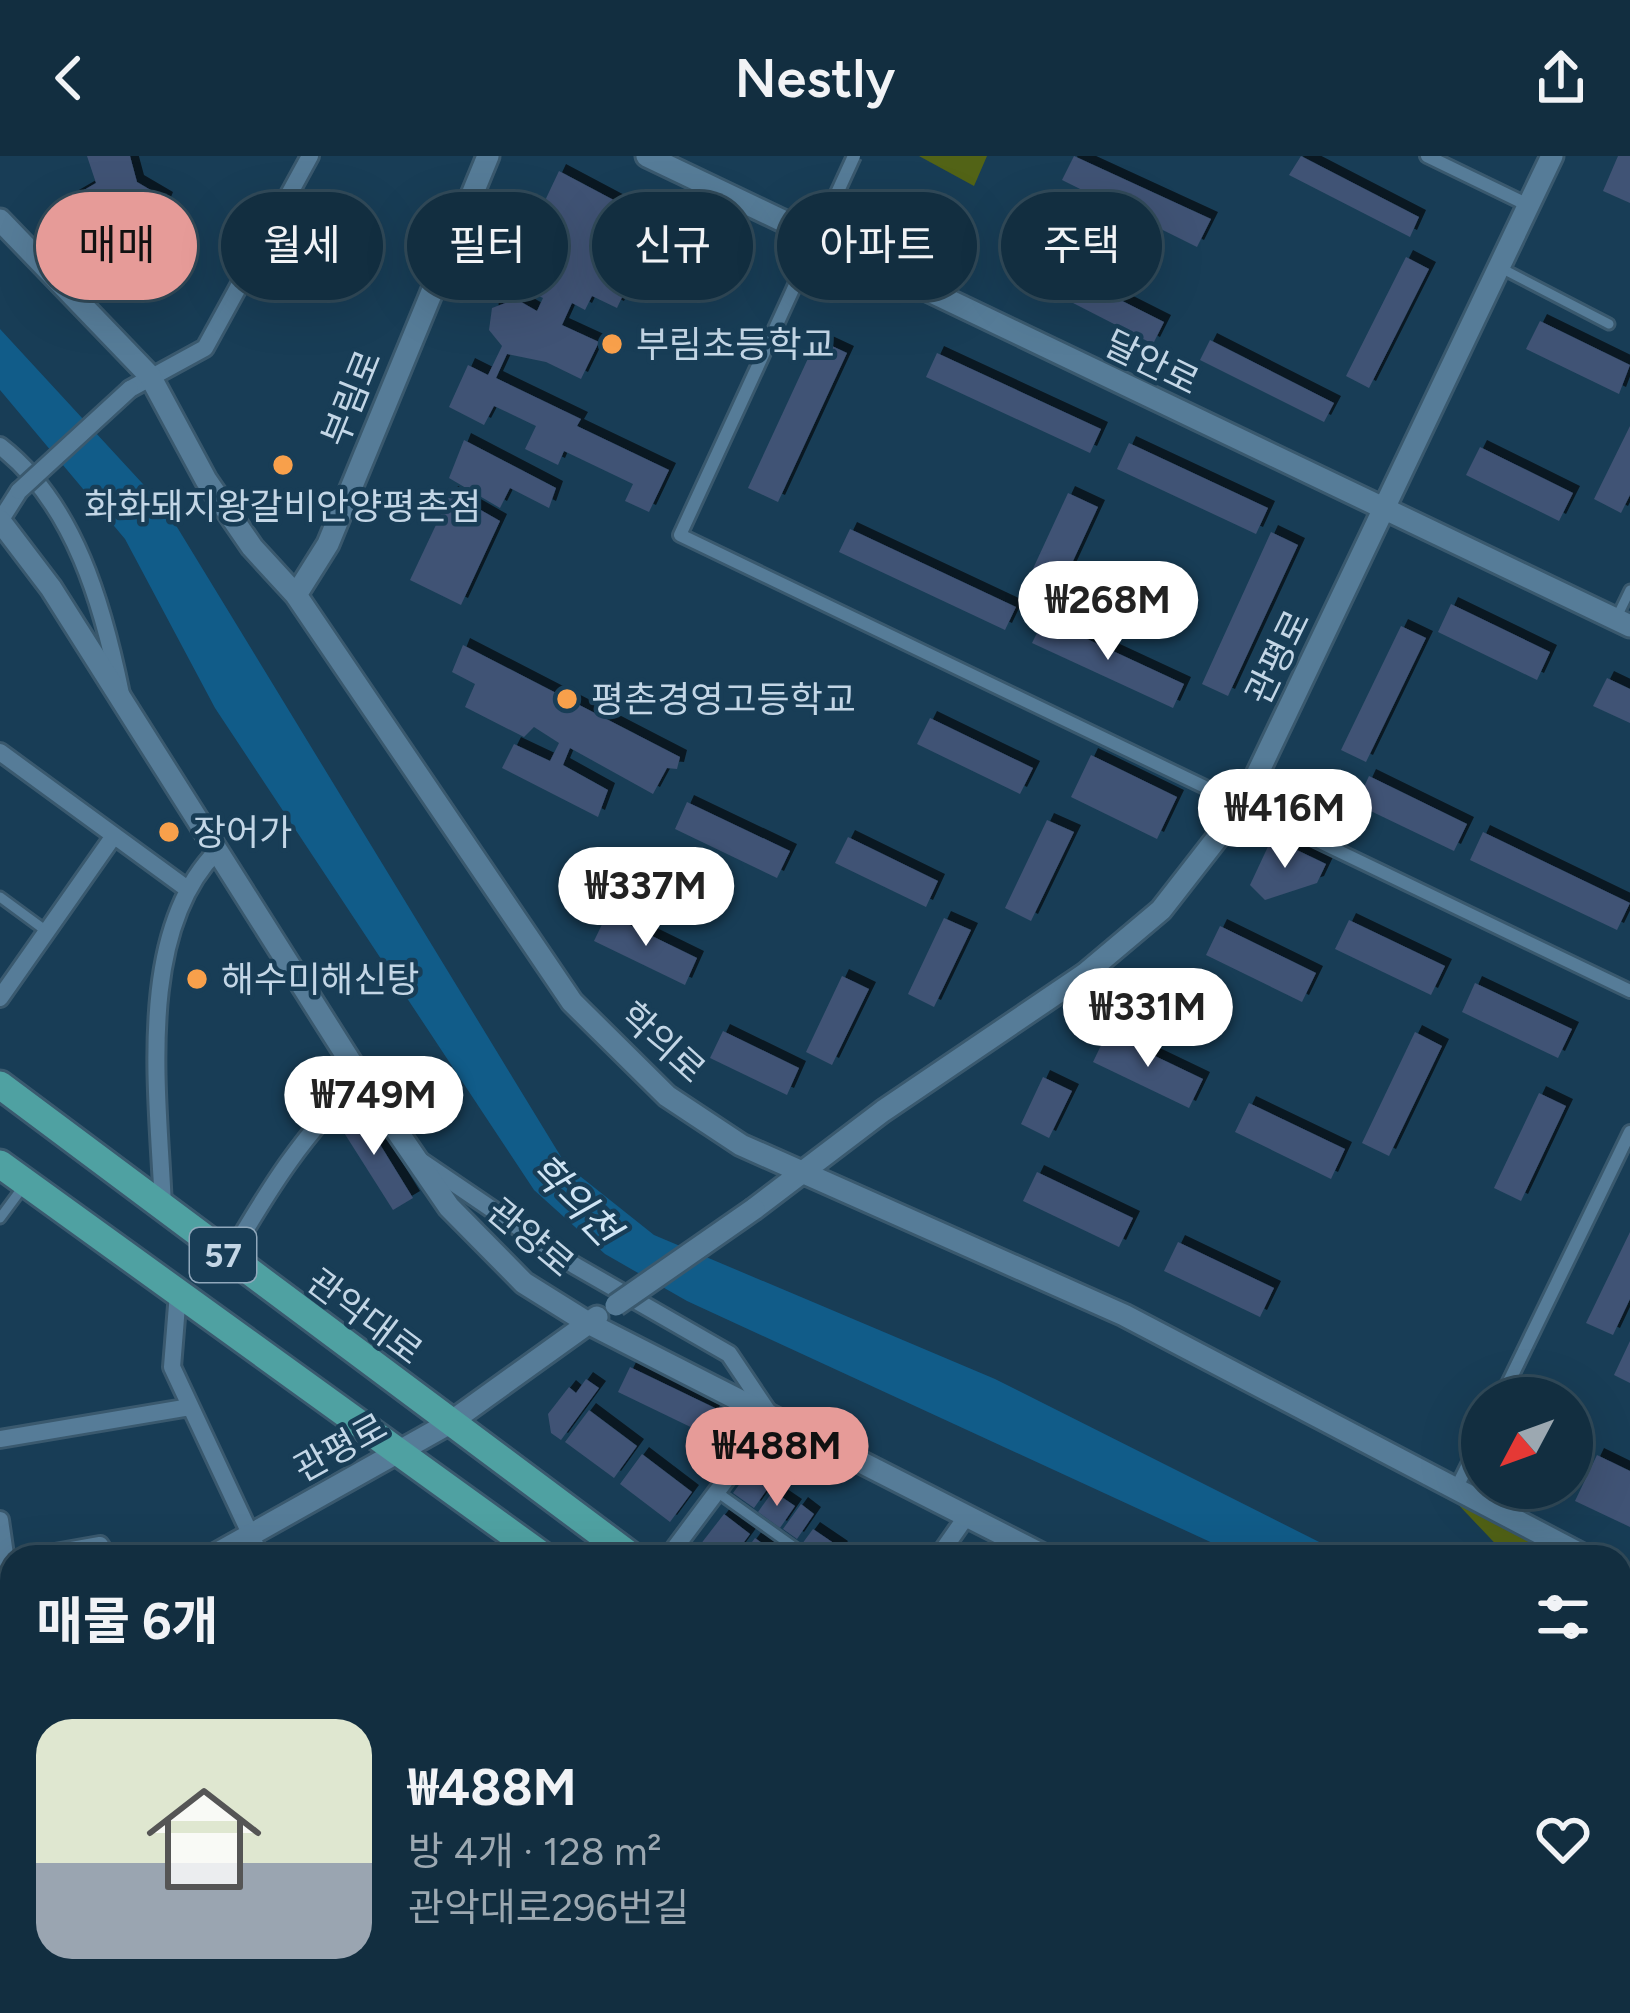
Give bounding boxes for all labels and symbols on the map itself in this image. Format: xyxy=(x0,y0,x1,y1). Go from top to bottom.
street label: 달안로 xyxy=(1098,321,1206,404)
place label: 부림초등학교 xyxy=(636,323,835,366)
marker: 부림초등학교 xyxy=(599,331,625,357)
street label: 부림로 xyxy=(313,344,390,452)
marker: 화화돼지왕갈비안양평촌점 xyxy=(270,452,296,478)
place label: 화화돼지왕갈비안양평촌점 xyxy=(84,485,482,528)
pin: ₩268M xyxy=(1024,561,1192,663)
street label: 관평로 xyxy=(1236,603,1319,711)
place label: 평촌경영고등학교 xyxy=(591,678,856,721)
marker: 평촌경영고등학교 xyxy=(554,686,580,712)
pin: ₩416M xyxy=(1201,769,1369,871)
place label: 장어가 xyxy=(193,811,292,854)
marker: 장어가 xyxy=(156,819,182,845)
pin: ₩337M xyxy=(562,847,730,949)
place label: 해수미해신탕 xyxy=(221,958,420,1001)
marker: 해수미해신탕 xyxy=(184,966,210,992)
pin: ₩331M xyxy=(1064,968,1232,1070)
street label: 학의로 xyxy=(611,993,714,1092)
pin: ₩749M xyxy=(290,1056,458,1158)
water label: 학의천 xyxy=(520,1144,632,1257)
street label: 관양로 xyxy=(479,1189,583,1286)
road number: 57 xyxy=(190,1228,256,1282)
street label: 관악대로 xyxy=(299,1259,431,1373)
north arrow xyxy=(1461,1377,1593,1509)
street label: 관평로 xyxy=(286,1405,394,1490)
pin: ₩488M xyxy=(693,1407,861,1509)

